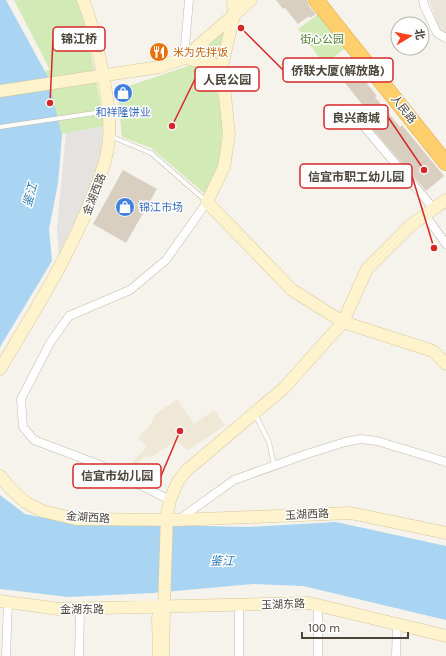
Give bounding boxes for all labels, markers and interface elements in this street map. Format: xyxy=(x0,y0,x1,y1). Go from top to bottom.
north arrow xyxy=(390,16,430,56)
callout: 锦江桥 xyxy=(53,27,105,51)
text: 北 xyxy=(412,28,427,41)
text: 锦江桥 xyxy=(61,32,97,46)
park label: 街心公园 xyxy=(300,33,344,46)
restaurant icon: 米为先拌饭 xyxy=(148,41,170,63)
place label: 米为先拌饭 xyxy=(173,46,228,59)
callout: 侨联大厦(解放路) xyxy=(283,58,393,82)
text: 侨联大厦(解放路) xyxy=(291,64,385,78)
callout: 人民公园 xyxy=(195,67,259,91)
text: 人民公园 xyxy=(203,73,251,87)
shop icon: 和祥隆饼业 xyxy=(112,82,134,104)
street label: 人民路 xyxy=(388,92,419,126)
callout: 良兴商城 xyxy=(324,105,388,129)
place label: 和祥隆饼业 xyxy=(96,106,151,119)
text: 良兴商城 xyxy=(332,111,380,125)
callout: 信宜市职工幼儿园 xyxy=(300,164,412,188)
text: 信宜市职工幼儿园 xyxy=(308,170,404,184)
street label: 金湖西路 xyxy=(81,171,108,217)
water label: 鉴江 xyxy=(20,180,41,208)
shop icon: 锦江市场 xyxy=(114,196,136,218)
place label: 锦江市场 xyxy=(139,201,183,214)
callout: 信宜市幼儿园 xyxy=(73,464,161,488)
text: 信宜市幼儿园 xyxy=(81,469,153,483)
street label: 玉湖西路 xyxy=(285,507,329,522)
street label: 金湖西路 xyxy=(66,509,110,526)
water label: 鉴江 xyxy=(210,554,236,568)
street label: 玉湖东路 xyxy=(261,597,305,612)
street label: 金湖东路 xyxy=(60,603,104,616)
scale bar xyxy=(302,614,408,640)
text: 100 m xyxy=(308,621,340,635)

